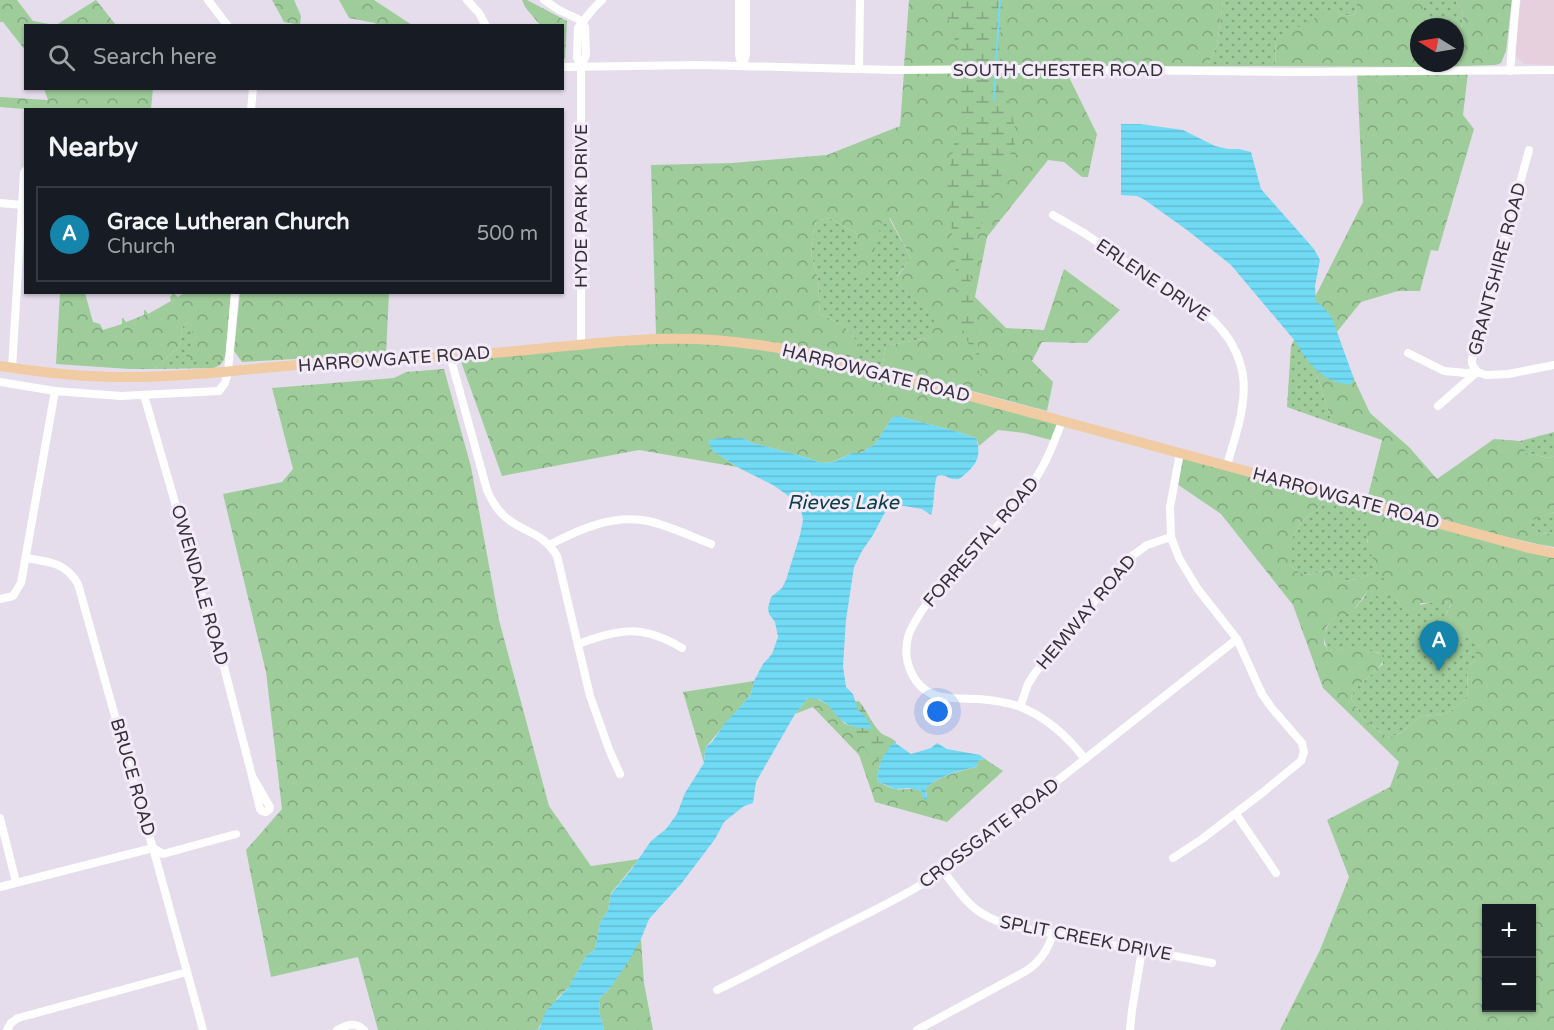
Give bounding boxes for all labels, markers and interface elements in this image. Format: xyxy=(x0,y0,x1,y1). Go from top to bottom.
north arrow xyxy=(1410,18,1464,72)
search box xyxy=(24,24,564,90)
icon: search xyxy=(45,41,78,74)
text: Search here xyxy=(93,44,217,70)
street label: SOUTH CHESTER ROAD xyxy=(953,59,1163,81)
street label: HYDE PARK DRIVE xyxy=(570,124,592,288)
text: Nearby xyxy=(48,132,138,163)
street label: GRANTSHIRE ROAD xyxy=(1463,180,1531,358)
text: Grace Lutheran Church xyxy=(107,209,350,235)
text: A xyxy=(62,222,77,246)
text: 500 m xyxy=(477,222,538,246)
street label: ERLENE DRIVE xyxy=(1092,234,1214,326)
text: Church xyxy=(107,235,175,259)
street label: HARROWGATE ROAD xyxy=(780,339,972,407)
street label: HARROWGATE ROAD xyxy=(297,341,491,377)
street label: HARROWGATE ROAD xyxy=(1250,462,1442,534)
street label: FORRESTAL ROAD xyxy=(919,472,1043,612)
water label: Rieves Lake xyxy=(787,491,901,515)
street label: OWENDALE ROAD xyxy=(167,502,233,668)
street label: HEMWAY ROAD xyxy=(1032,550,1140,674)
pin: A xyxy=(1420,622,1458,671)
your location xyxy=(923,697,952,726)
street label: BRUCE ROAD xyxy=(106,715,160,839)
street label: CROSSGATE ROAD xyxy=(915,773,1063,893)
map controls xyxy=(1482,904,1536,1012)
button: + xyxy=(1482,904,1536,958)
street label: SPLIT CREEK DRIVE xyxy=(998,911,1174,965)
button: − xyxy=(1482,958,1536,1012)

